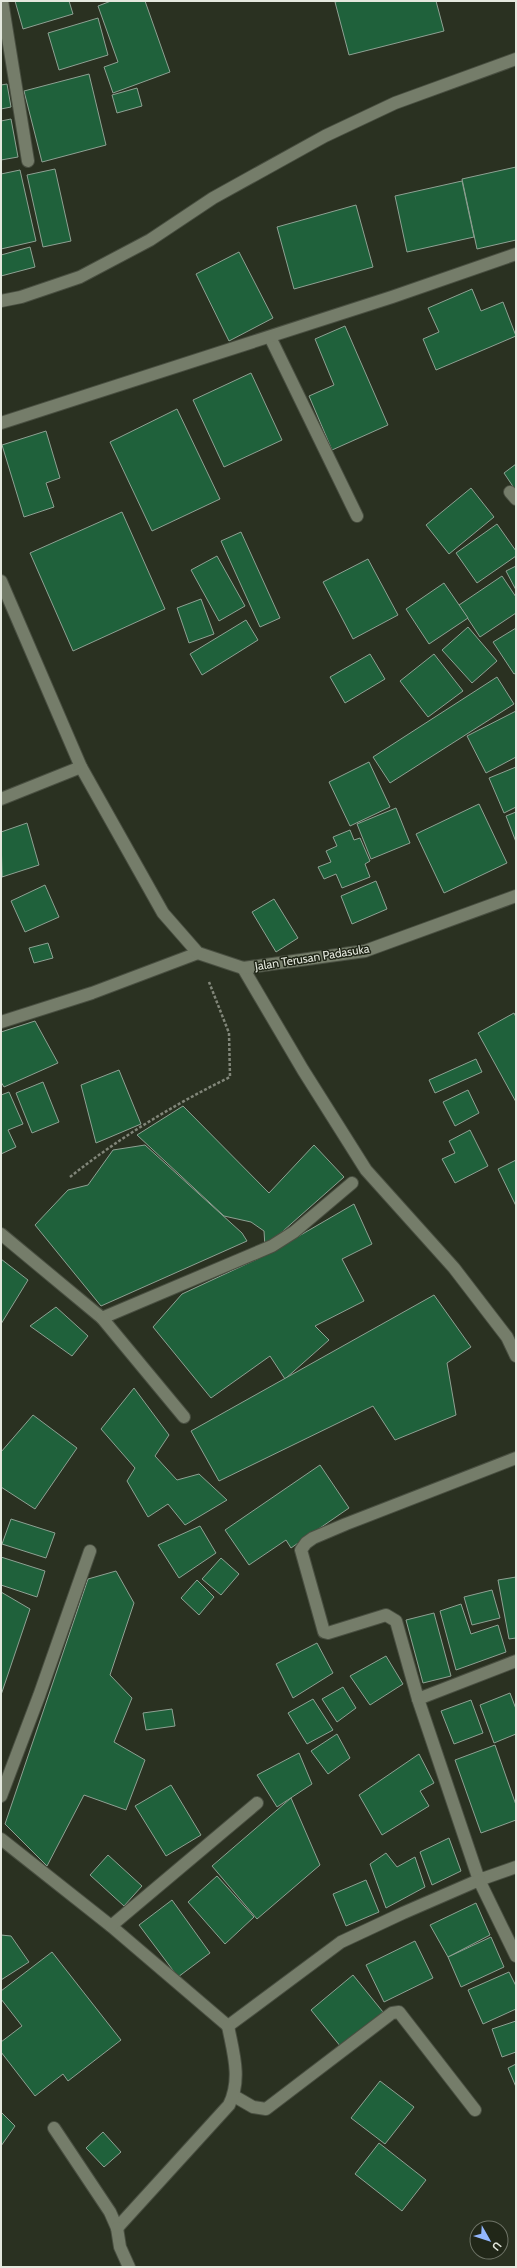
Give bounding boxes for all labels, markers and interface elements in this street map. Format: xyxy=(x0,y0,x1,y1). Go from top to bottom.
street label: Jalan Terusan Padasuka xyxy=(253,941,371,974)
north arrow xyxy=(469,2220,509,2260)
text: U xyxy=(489,2239,505,2254)

